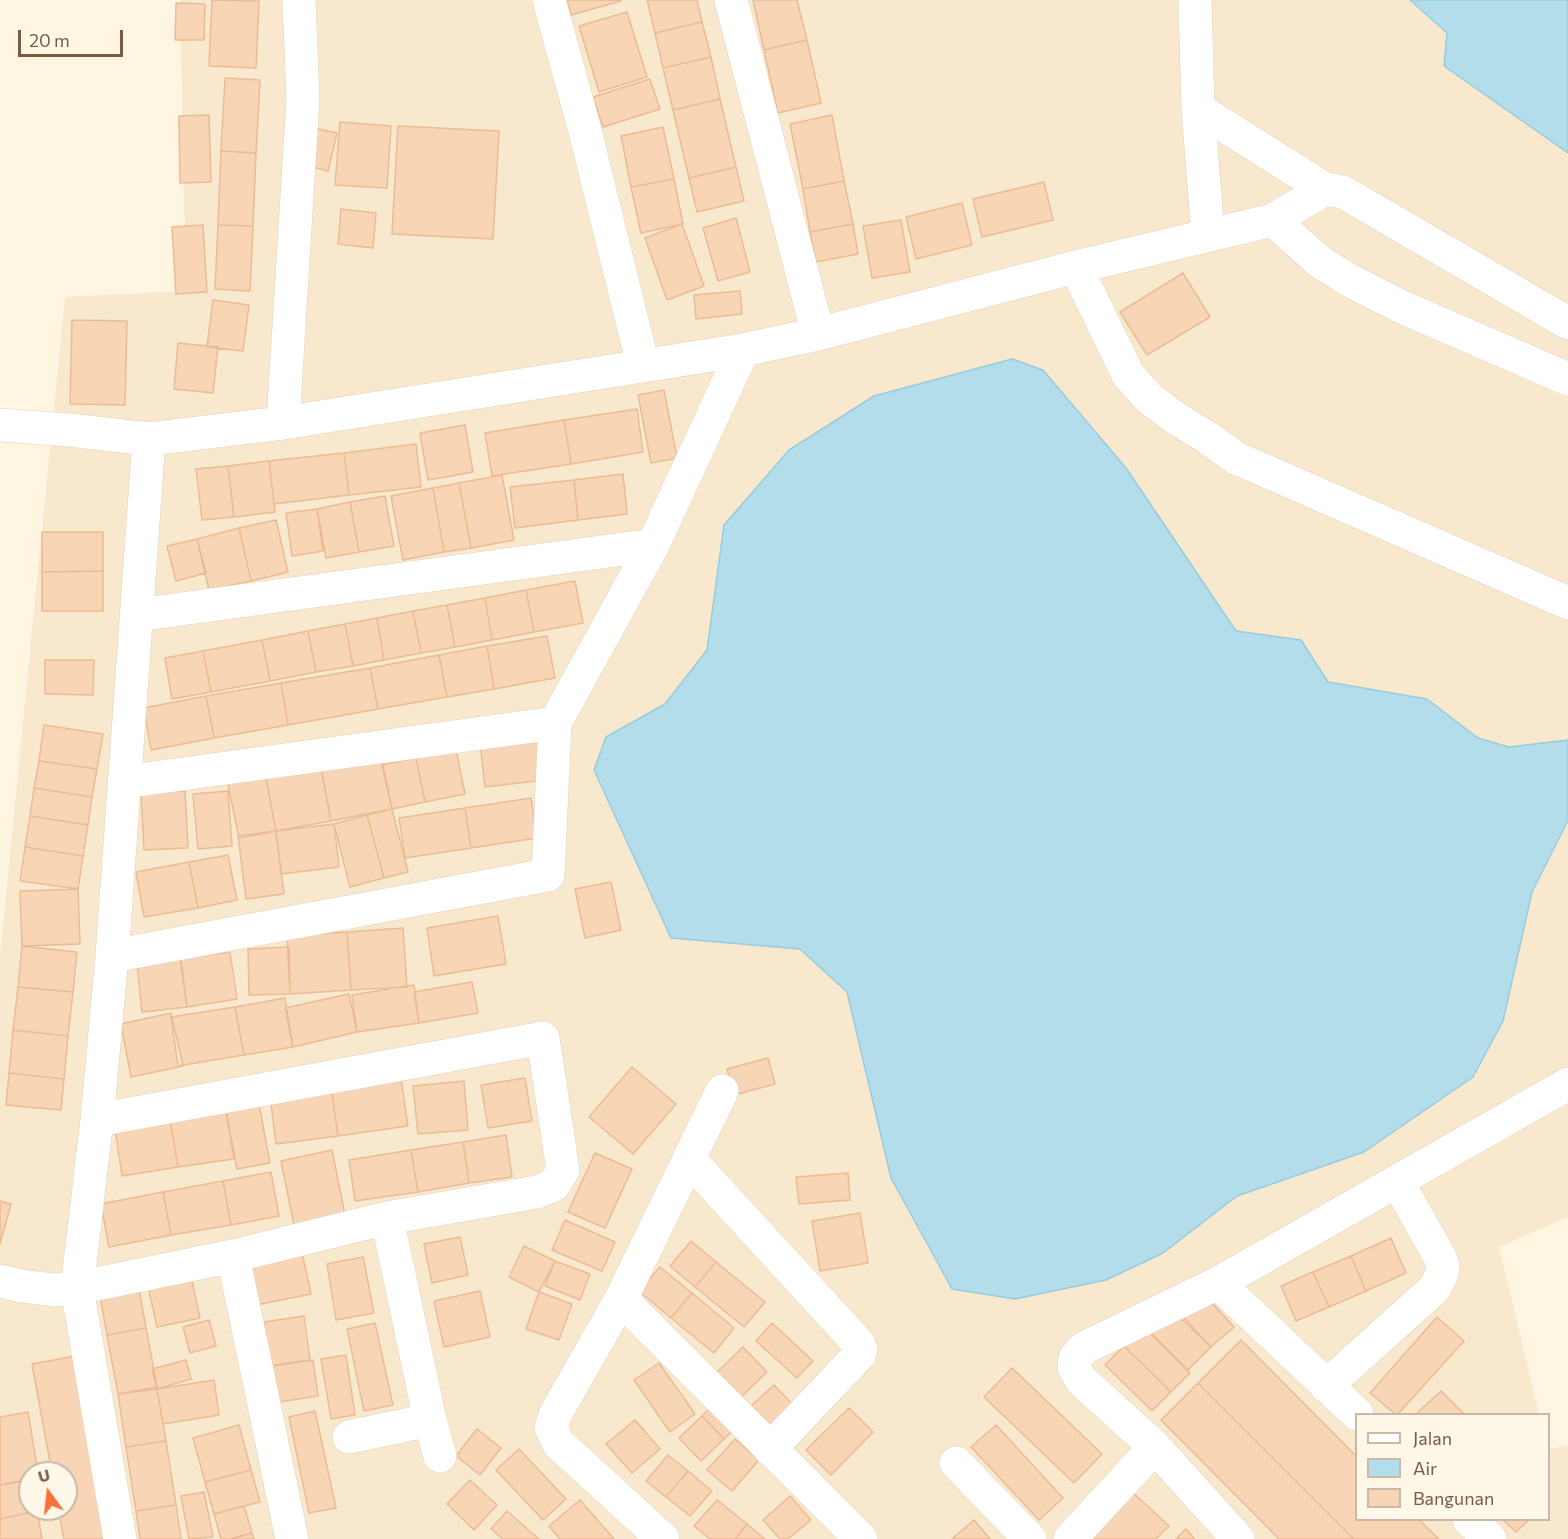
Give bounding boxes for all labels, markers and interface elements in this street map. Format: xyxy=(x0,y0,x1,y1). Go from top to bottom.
scale bar xyxy=(21,18,126,56)
text: 20 m xyxy=(29,29,70,51)
legend xyxy=(1355,1413,1550,1521)
text: Jalan xyxy=(1413,1427,1452,1449)
text: Air xyxy=(1413,1457,1437,1479)
north arrow xyxy=(18,1461,78,1521)
text: U xyxy=(36,1464,52,1486)
text: Bangunan xyxy=(1413,1487,1494,1509)

